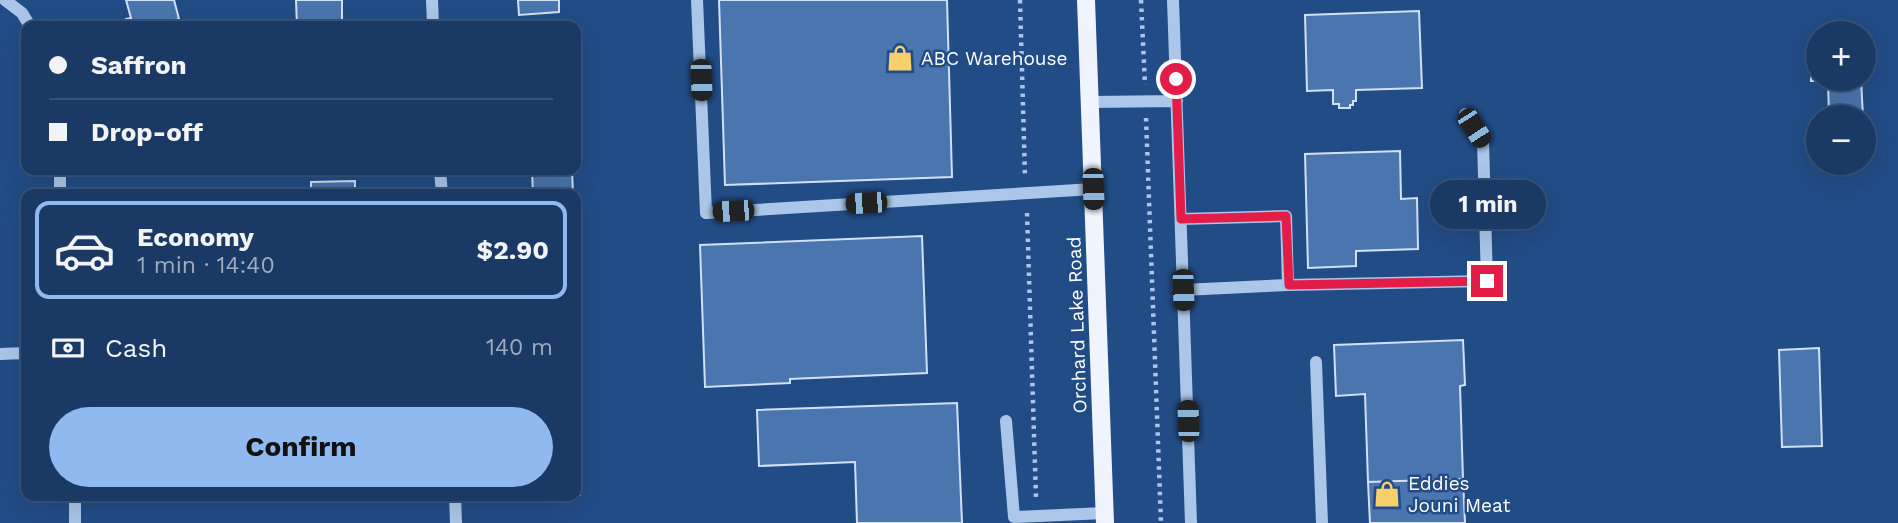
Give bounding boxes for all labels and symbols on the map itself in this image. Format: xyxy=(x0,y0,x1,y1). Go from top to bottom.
shop icon: ABC Warehouse xyxy=(885,43,915,73)
place label: ABC Warehouse xyxy=(921,47,1068,70)
car xyxy=(690,59,713,101)
route start xyxy=(1160,63,1192,95)
car xyxy=(1454,105,1495,151)
car xyxy=(1082,168,1105,210)
callout: 1 min xyxy=(1429,180,1545,229)
car xyxy=(845,191,888,215)
car xyxy=(712,199,755,223)
street label: Orchard Lake Road xyxy=(1062,236,1092,414)
route end xyxy=(1471,265,1503,297)
car xyxy=(1172,269,1195,311)
car xyxy=(1177,400,1200,442)
place label: Eddies Jouni Meat xyxy=(1408,472,1510,517)
shop icon: Eddies Jouni Meat xyxy=(1372,479,1402,509)

